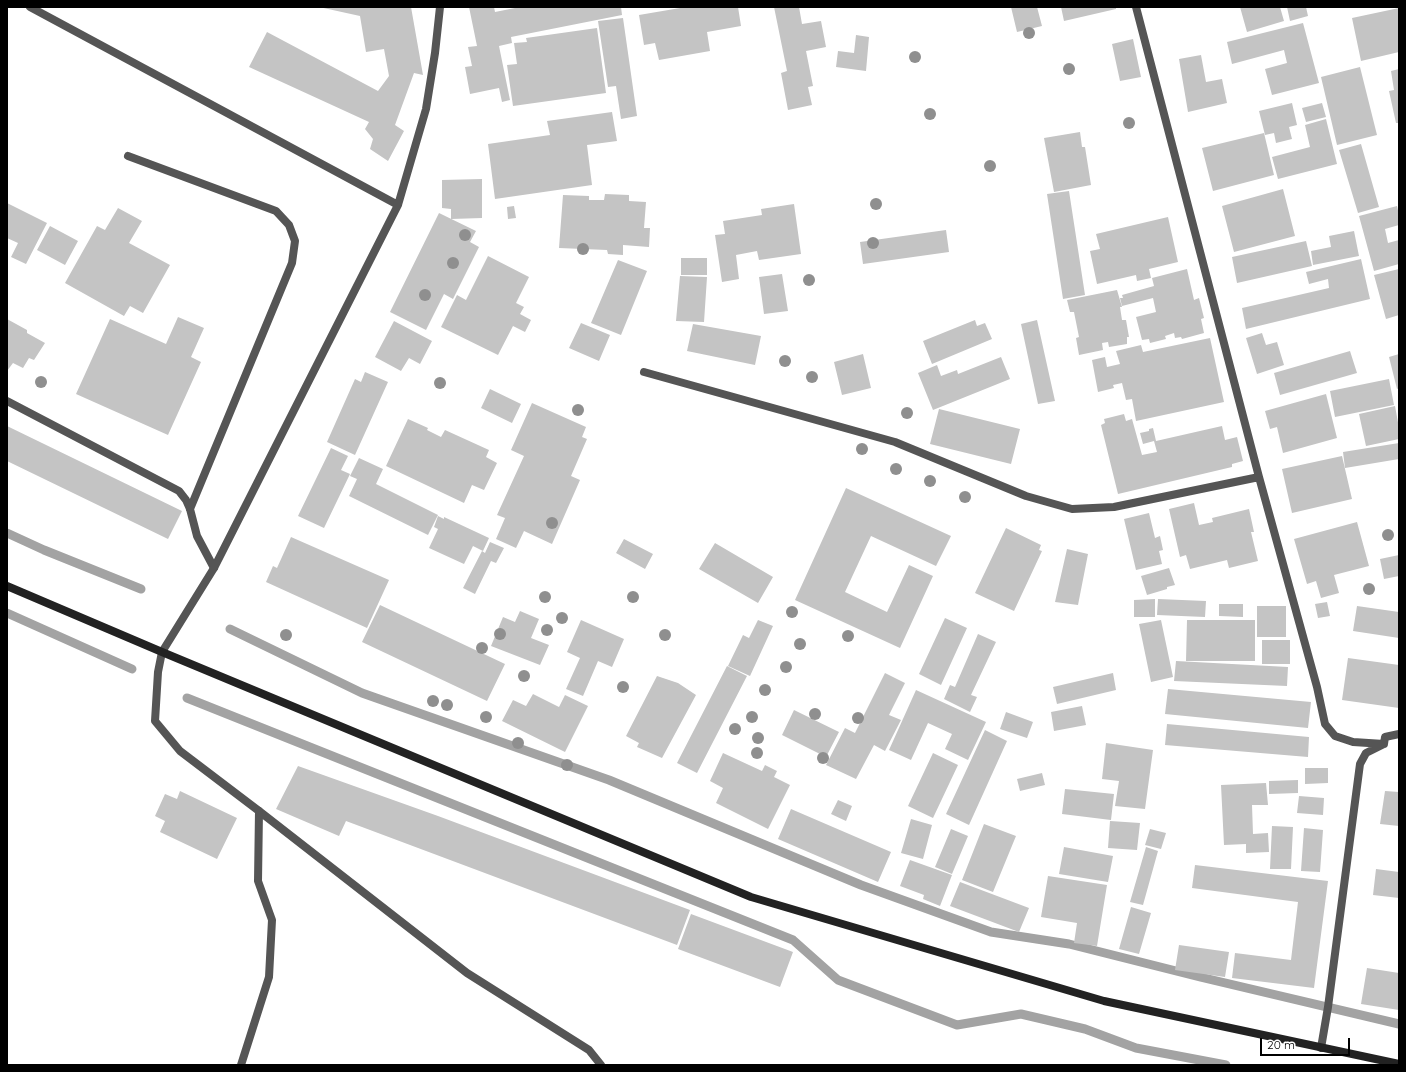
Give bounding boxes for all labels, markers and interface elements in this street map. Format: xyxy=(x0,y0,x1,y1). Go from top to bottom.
scale bar xyxy=(1262,1030,1352,1056)
text: 20 m xyxy=(1267,1037,1295,1052)

